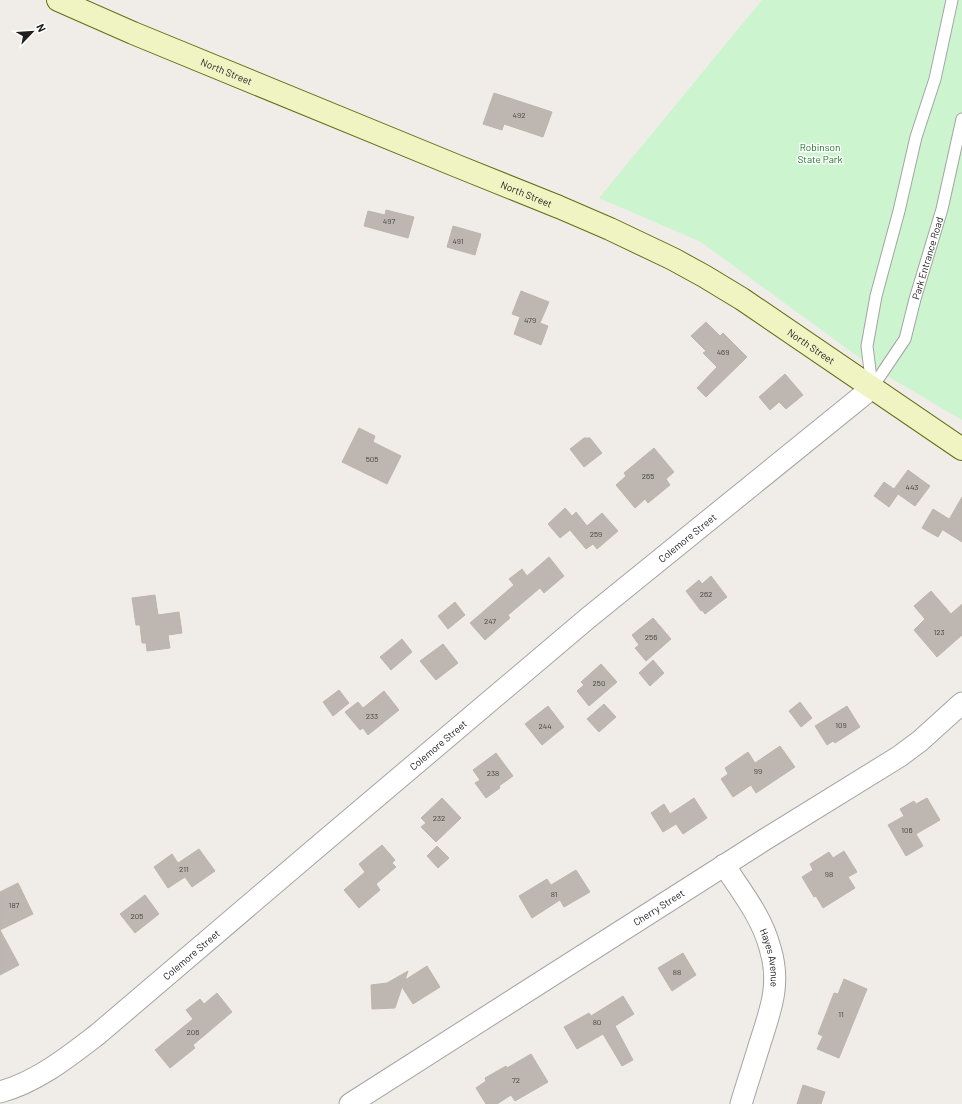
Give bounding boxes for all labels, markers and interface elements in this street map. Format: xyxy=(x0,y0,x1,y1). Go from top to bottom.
north arrow xyxy=(12,12,52,52)
text: N xyxy=(34,21,49,34)
street label: North Street xyxy=(199,56,254,87)
house number: 492 xyxy=(513,110,525,120)
park label: Robinson State Park xyxy=(797,141,843,165)
street label: North Street xyxy=(499,178,554,210)
street label: Park Entrance Road xyxy=(909,215,945,301)
house number: 497 xyxy=(383,216,395,226)
house number: 491 xyxy=(452,236,464,246)
house number: 479 xyxy=(524,315,536,325)
street label: North Street xyxy=(785,326,837,367)
house number: 469 xyxy=(717,347,729,357)
house number: 505 xyxy=(366,454,378,464)
house number: 265 xyxy=(642,471,654,481)
house number: 443 xyxy=(906,482,918,492)
street label: Colemore Street xyxy=(656,510,719,565)
house number: 259 xyxy=(590,529,602,539)
house number: 262 xyxy=(700,589,712,599)
house number: 247 xyxy=(484,616,496,626)
house number: 123 xyxy=(933,627,945,637)
house number: 256 xyxy=(645,632,657,642)
house number: 250 xyxy=(593,678,605,688)
house number: 233 xyxy=(366,711,378,721)
street label: Colemore Street xyxy=(407,717,469,772)
house number: 109 xyxy=(835,720,847,730)
house number: 244 xyxy=(538,721,552,731)
house number: 99 xyxy=(754,766,762,776)
house number: 238 xyxy=(487,768,499,778)
house number: 232 xyxy=(433,813,445,823)
house number: 106 xyxy=(901,825,913,835)
house number: 211 xyxy=(179,864,189,874)
house number: 98 xyxy=(825,869,833,879)
street label: Cherry Street xyxy=(631,886,687,928)
house number: 81 xyxy=(551,889,558,899)
house number: 187 xyxy=(9,900,20,910)
house number: 205 xyxy=(131,911,143,921)
street label: Colemore Street xyxy=(160,927,222,982)
street label: Hayes Avenue xyxy=(758,927,781,988)
house number: 88 xyxy=(673,967,681,977)
house number: 11 xyxy=(838,1009,844,1019)
house number: 80 xyxy=(593,1017,601,1027)
house number: 206 xyxy=(187,1027,199,1037)
house number: 72 xyxy=(512,1075,520,1085)

